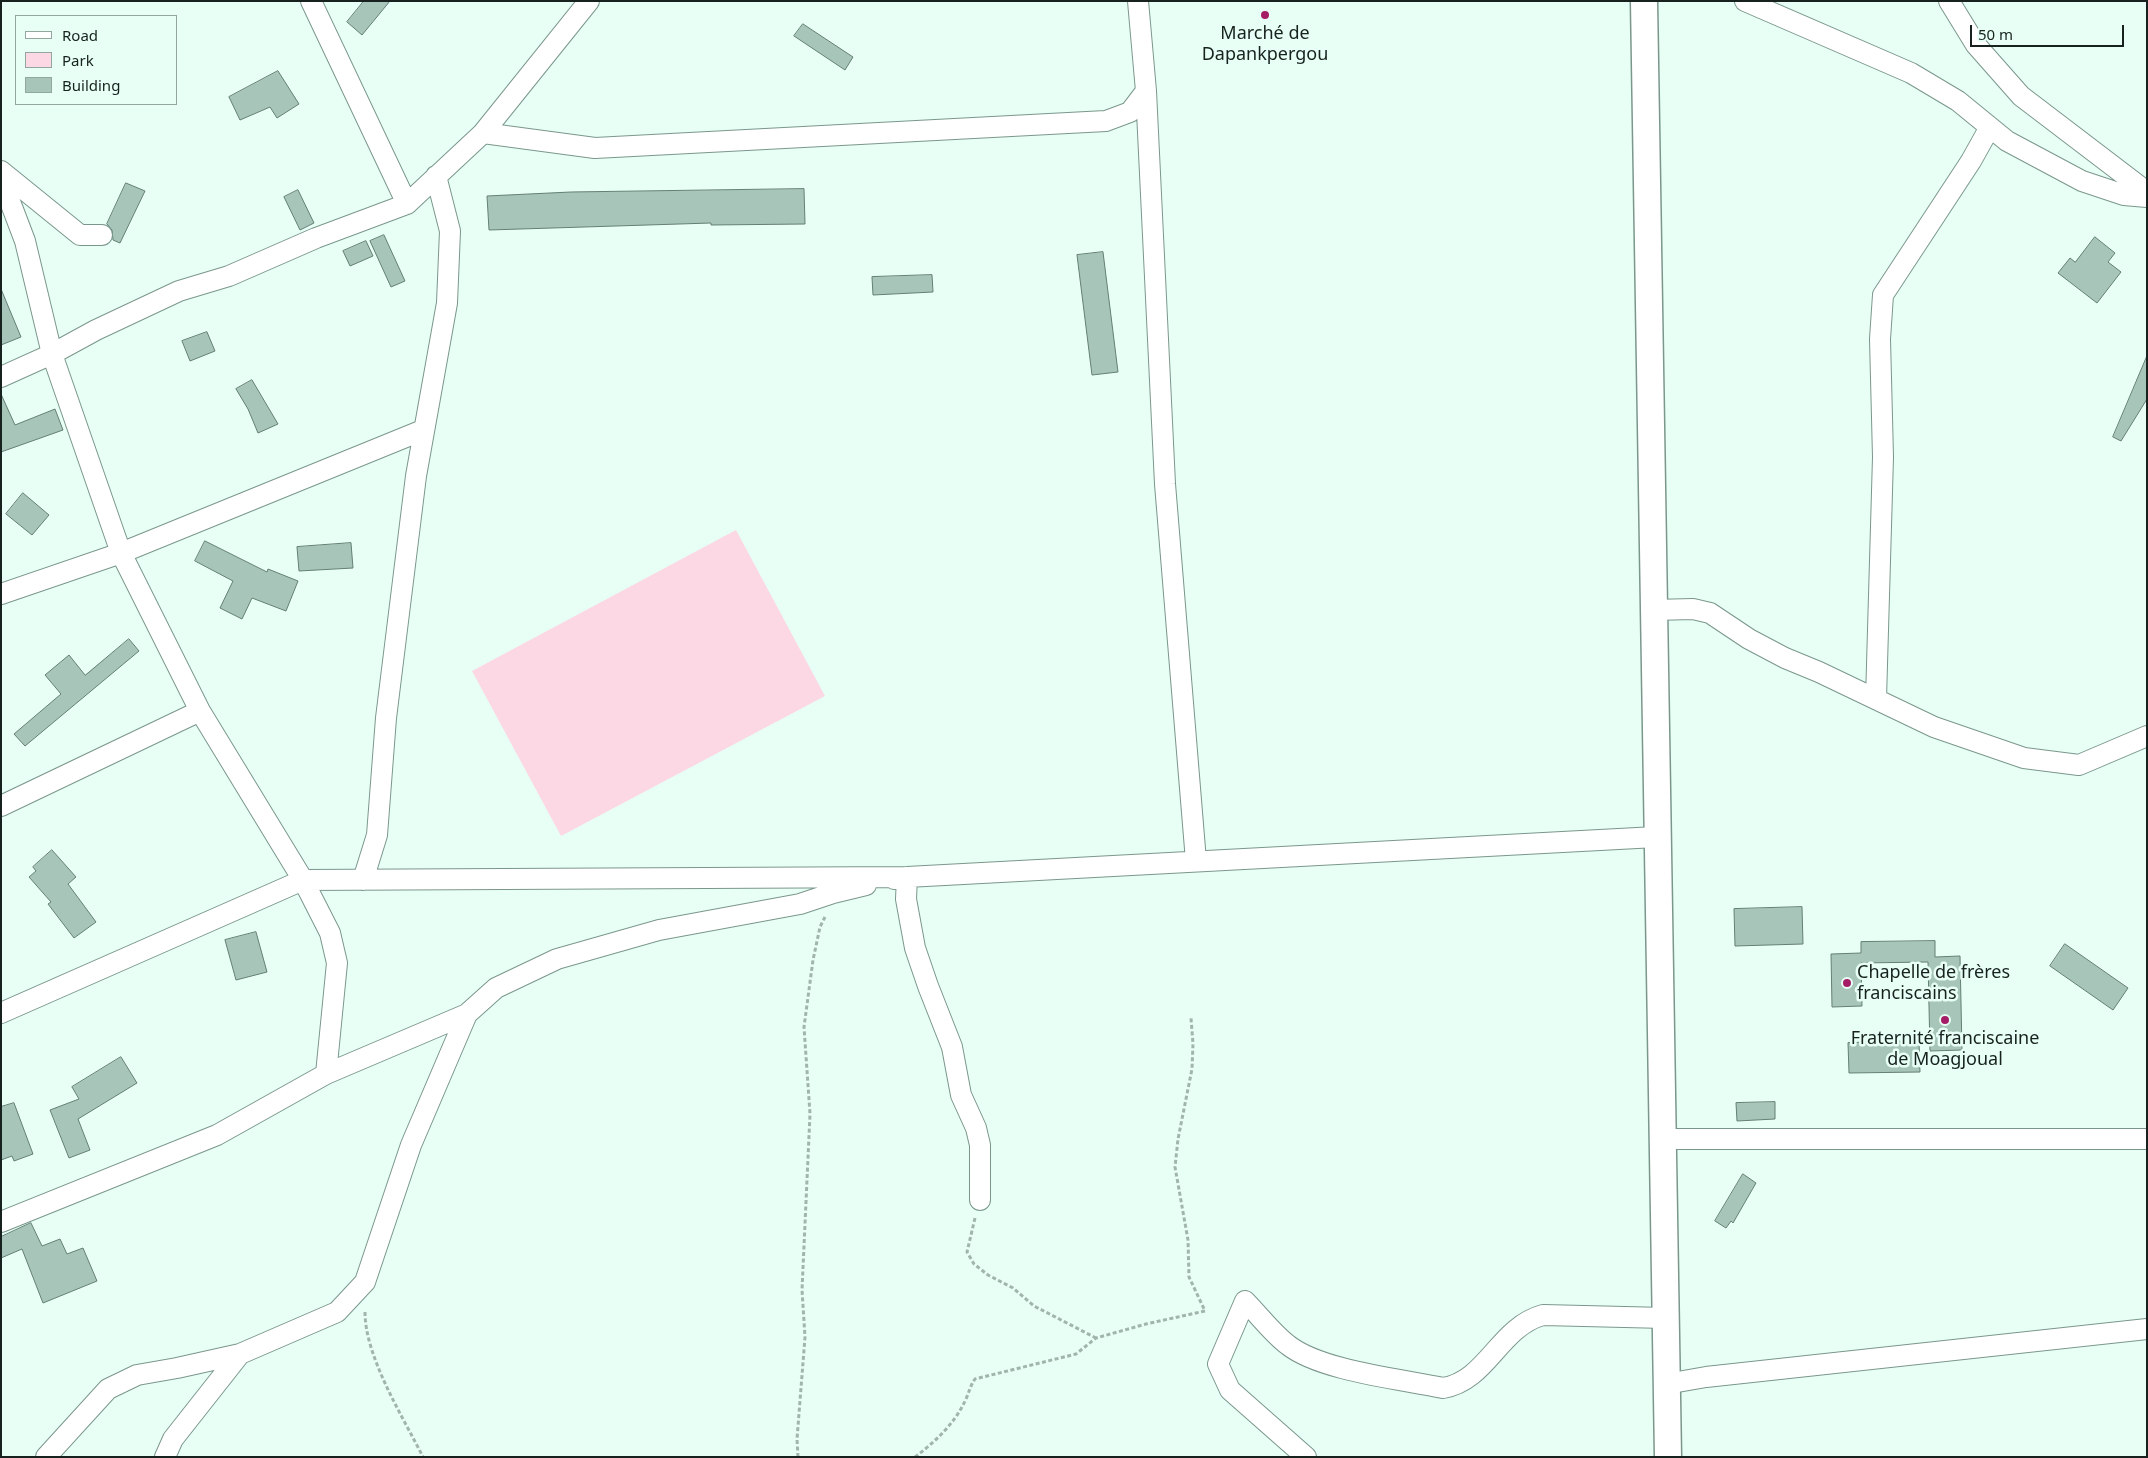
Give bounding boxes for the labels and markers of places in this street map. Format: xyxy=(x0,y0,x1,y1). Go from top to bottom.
marker: Marché de Dapankpergou xyxy=(1259,9,1271,21)
place label: Marché de Dapankpergou xyxy=(1202,23,1328,66)
place label: Chapelle de frères franciscains xyxy=(1857,962,2010,1004)
marker: Chapelle de frères franciscains xyxy=(1841,977,1853,989)
marker: Fraternité franciscaine de Moagjoual xyxy=(1939,1014,1951,1026)
place label: Fraternité franciscaine de Moagjoual xyxy=(1851,1028,2039,1070)

